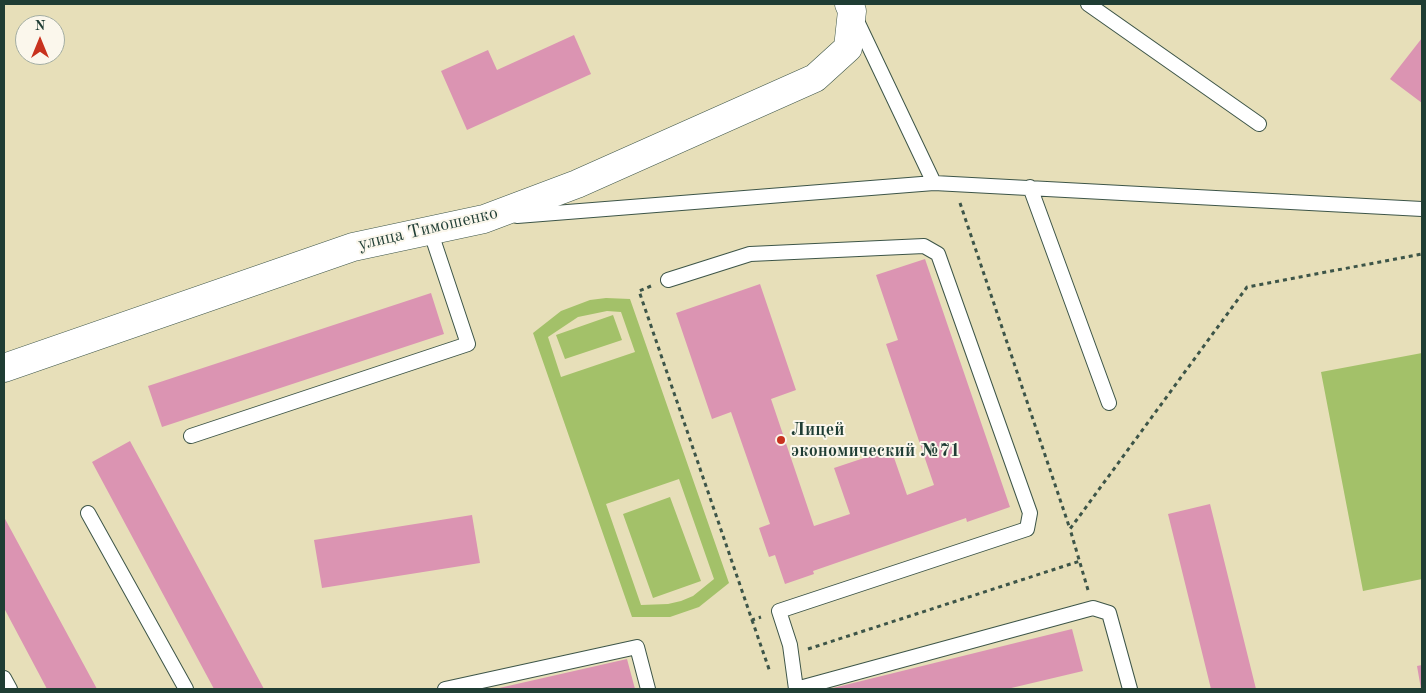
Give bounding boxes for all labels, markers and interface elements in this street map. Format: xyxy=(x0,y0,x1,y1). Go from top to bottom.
north arrow xyxy=(15,15,65,65)
text: N xyxy=(35,19,45,33)
street label: улица Тимошенко xyxy=(356,202,500,256)
place label: Лицей экономический №71 xyxy=(791,419,960,462)
marker: Лицей экономический №71 xyxy=(775,434,787,446)

